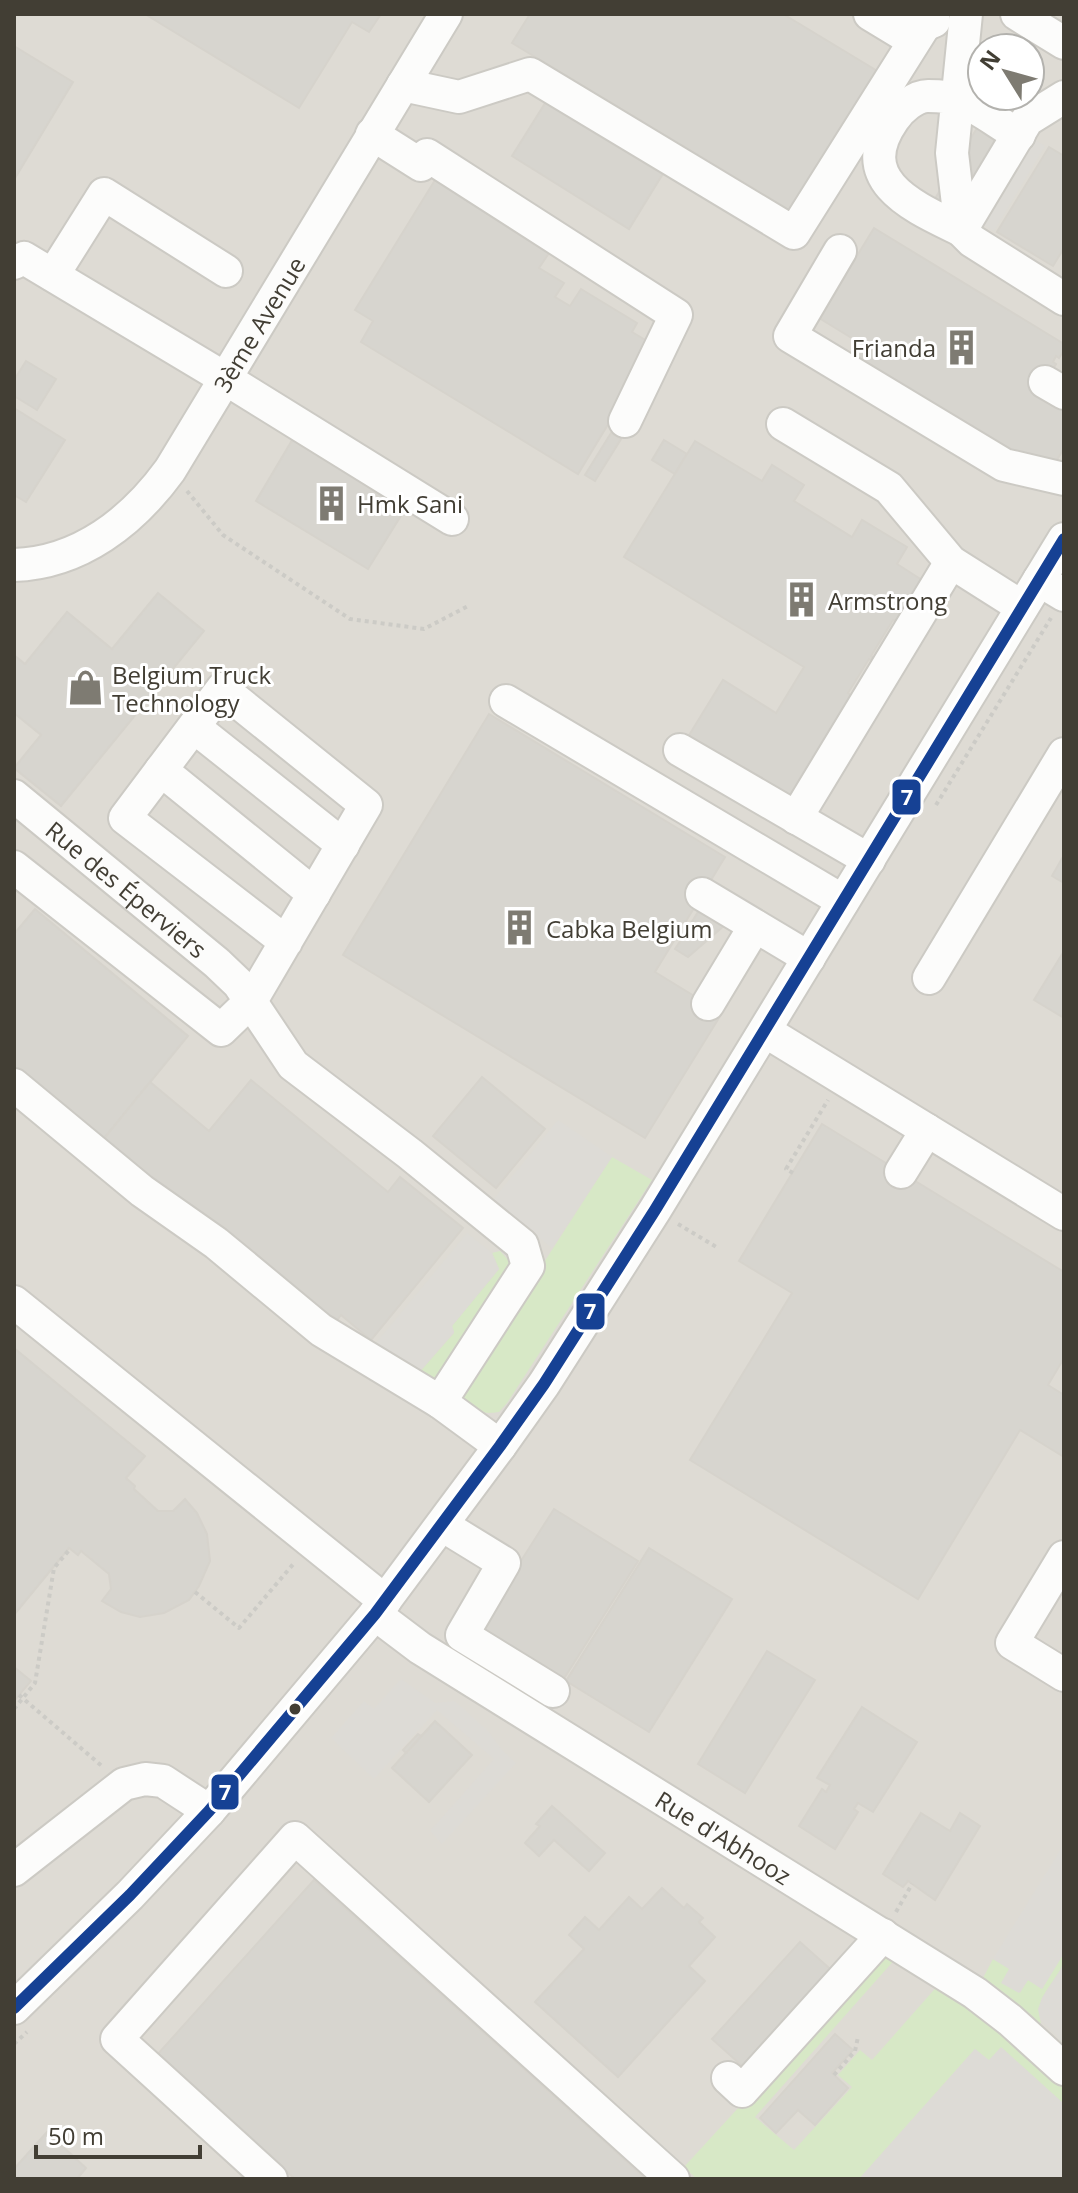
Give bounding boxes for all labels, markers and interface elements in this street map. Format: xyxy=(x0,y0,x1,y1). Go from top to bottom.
north arrow xyxy=(966,32,1046,112)
text: N xyxy=(972,43,1007,76)
street label: 3ème Avenue xyxy=(205,250,312,398)
building icon: Frianda xyxy=(943,328,981,366)
place label: Frianda xyxy=(852,331,936,364)
building icon: Hmk Sani xyxy=(312,484,350,522)
place label: Hmk Sani xyxy=(357,487,463,520)
building icon: Armstrong xyxy=(783,581,821,619)
place label: Armstrong xyxy=(828,584,947,617)
place label: Belgium Truck Technology xyxy=(112,658,272,719)
shop icon: Belgium Truck Technology xyxy=(67,669,105,707)
line badge: 7 xyxy=(891,778,922,816)
text: 7 xyxy=(901,781,913,811)
street label: Rue des Éperviers xyxy=(39,813,214,965)
building icon: Cabka Belgium xyxy=(501,909,539,947)
place label: Cabka Belgium xyxy=(546,912,712,945)
line badge: 7 xyxy=(575,1292,606,1331)
text: 7 xyxy=(584,1295,596,1325)
unlabelled marker xyxy=(287,1701,303,1717)
line badge: 7 xyxy=(210,1773,240,1811)
text: 7 xyxy=(219,1776,231,1806)
street label: Rue d'Abhooz xyxy=(650,1782,798,1891)
scale bar xyxy=(36,2109,200,2159)
text: 50 m xyxy=(48,2119,104,2152)

